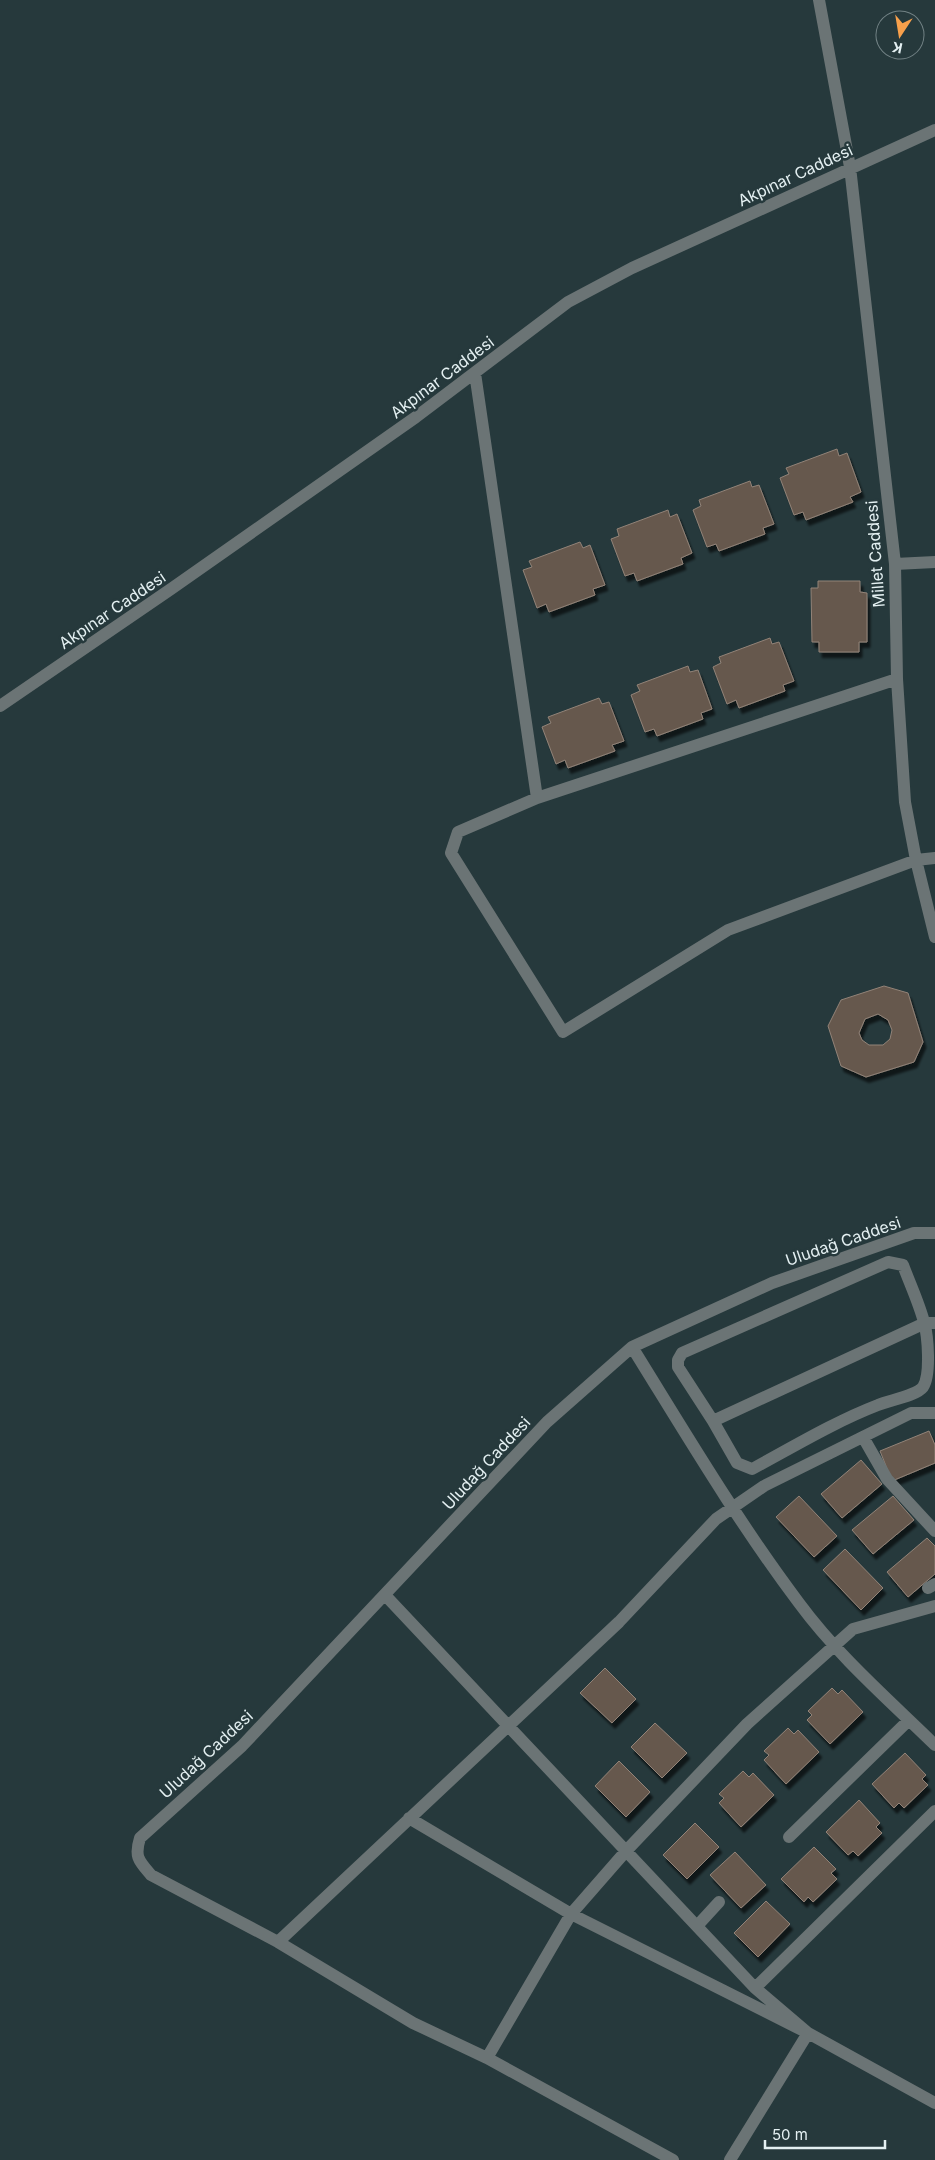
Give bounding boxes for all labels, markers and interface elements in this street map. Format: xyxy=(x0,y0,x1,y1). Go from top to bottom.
north arrow xyxy=(875,10,925,60)
text: K xyxy=(890,39,904,58)
street label: Akpınar Caddesi xyxy=(734,140,856,210)
street label: Akpınar Caddesi xyxy=(386,332,498,422)
street label: Millet Caddesi xyxy=(861,500,889,608)
street label: Akpınar Caddesi xyxy=(55,567,169,653)
street label: Uludağ Caddesi xyxy=(783,1212,903,1270)
street label: Uludağ Caddesi xyxy=(438,1412,534,1514)
street label: Uludağ Caddesi xyxy=(155,1706,257,1802)
scale bar xyxy=(765,2118,885,2150)
text: 50 m xyxy=(772,2125,808,2144)

